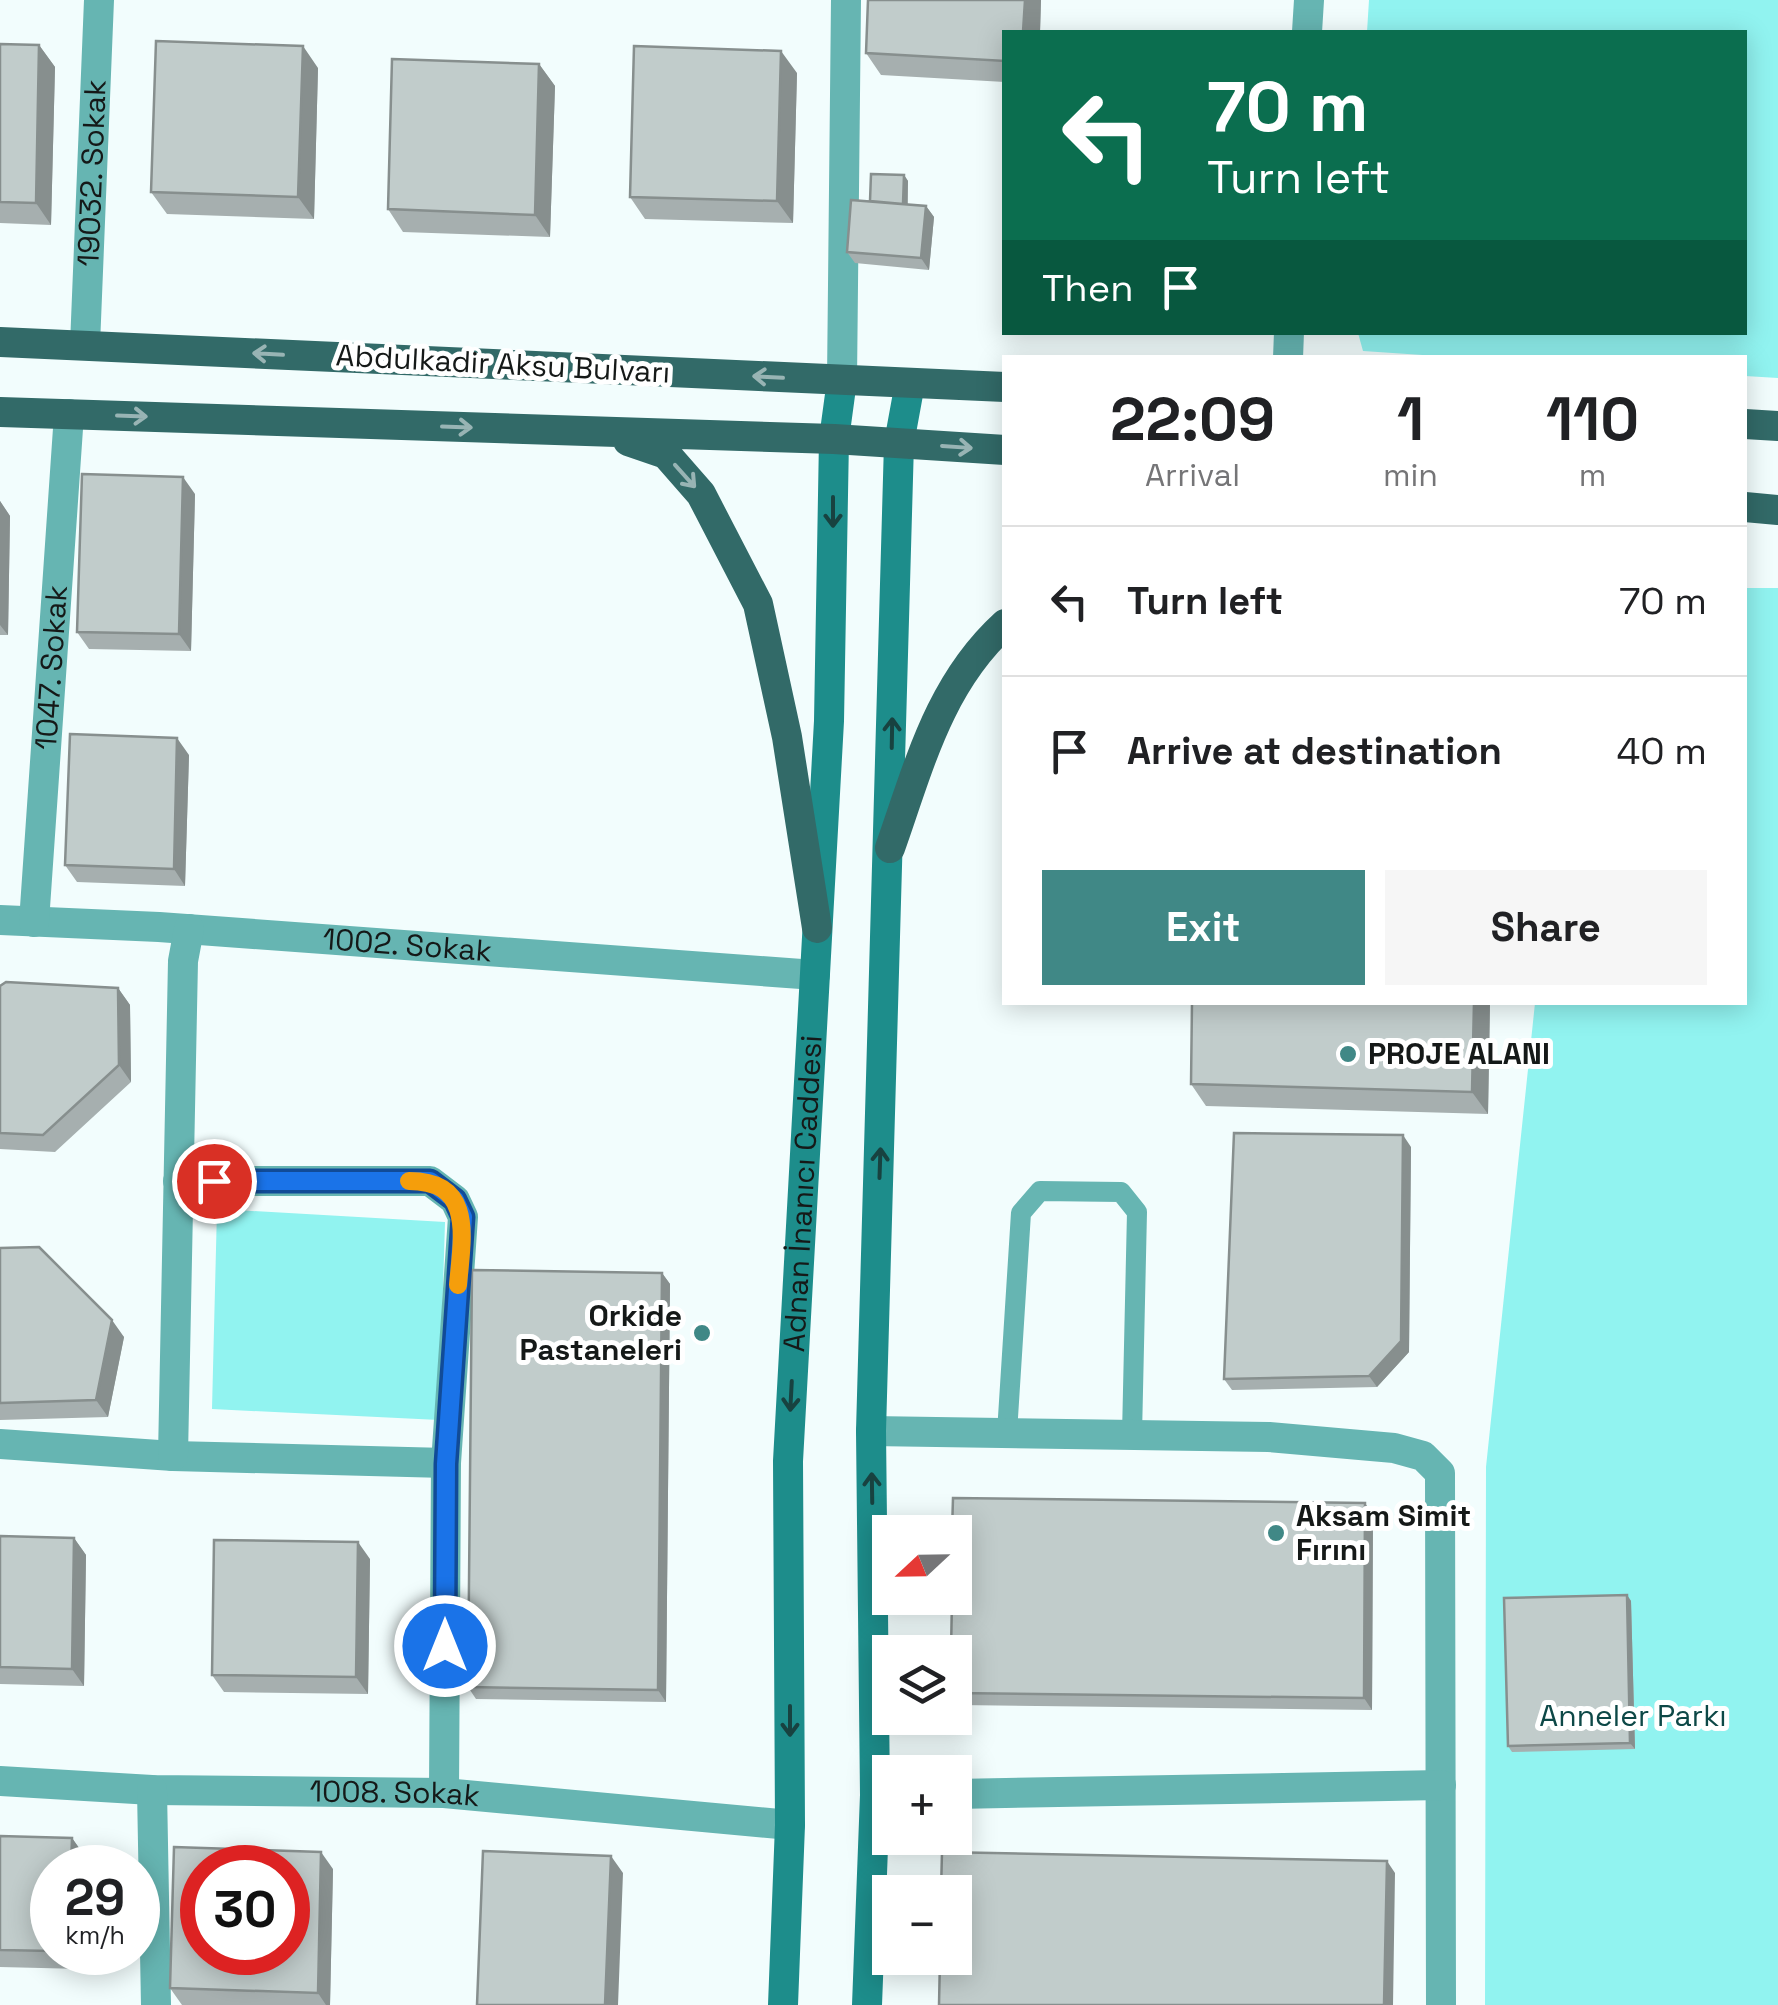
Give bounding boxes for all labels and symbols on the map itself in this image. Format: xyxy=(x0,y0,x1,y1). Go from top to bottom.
street label: 19032. Sokak xyxy=(68,79,115,267)
street label: Abdulkadir Aksu Bulvarı xyxy=(335,335,671,392)
one-way arrow xyxy=(253,344,285,363)
one-way arrow xyxy=(752,367,784,386)
one-way arrow xyxy=(116,407,148,426)
one-way arrow xyxy=(441,417,473,436)
one-way arrow xyxy=(940,438,972,457)
one-way arrow xyxy=(674,463,697,488)
one-way arrow xyxy=(824,494,842,527)
street label: 1047. Sokak xyxy=(26,584,76,751)
one-way arrow xyxy=(883,717,902,749)
street label: 1002. Sokak xyxy=(321,919,493,970)
street label: Adnan İnanıcı Caddesi xyxy=(774,1034,831,1353)
place label: PROJE ALANI xyxy=(1368,1034,1550,1073)
marker: PROJE ALANI xyxy=(1337,1043,1359,1065)
pin xyxy=(172,1139,257,1224)
one-way arrow xyxy=(870,1147,889,1179)
place label: Orkide Pastaneleri xyxy=(520,1296,682,1369)
marker: Orkide Pastaneleri xyxy=(691,1322,713,1344)
one-way arrow xyxy=(781,1379,800,1411)
one-way arrow xyxy=(862,1472,881,1504)
place label: Aksam Simit Fırını xyxy=(1296,1496,1471,1569)
north arrow xyxy=(872,1515,972,1615)
marker: Aksam Simit Fırını xyxy=(1265,1522,1287,1544)
position arrow xyxy=(393,1594,497,1698)
park label: Anneler Parkı xyxy=(1539,1696,1727,1735)
one-way arrow xyxy=(780,1704,800,1736)
street label: 1008. Sokak xyxy=(309,1772,481,1815)
speed limit sign: 30 xyxy=(180,1845,310,1975)

